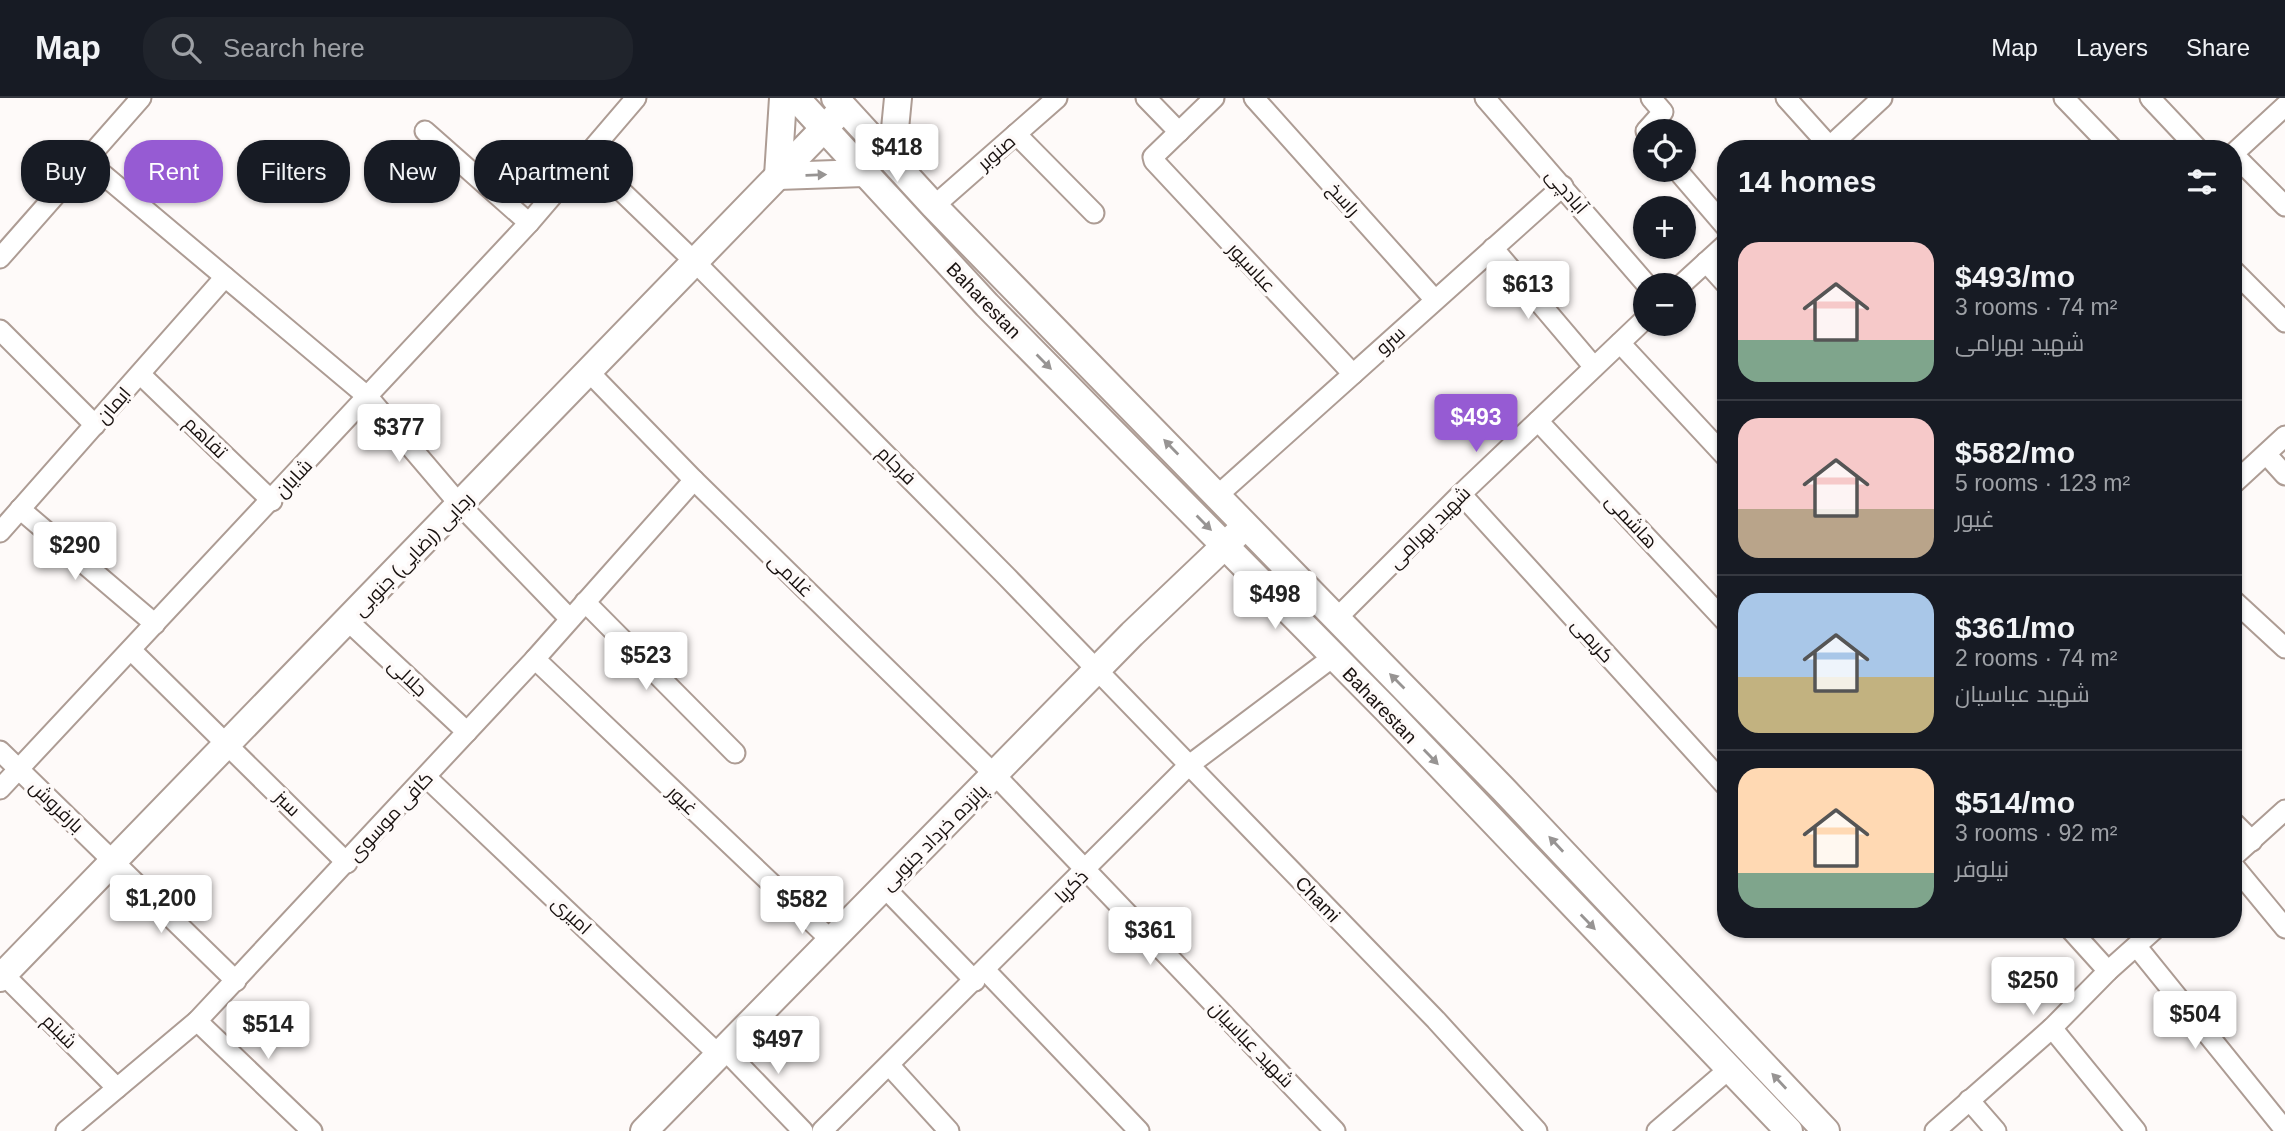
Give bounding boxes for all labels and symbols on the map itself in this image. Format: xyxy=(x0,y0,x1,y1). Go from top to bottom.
pin: $418 xyxy=(856,125,938,184)
street label: صنوبر xyxy=(972,130,1020,176)
street label: آبادچی xyxy=(1540,165,1592,219)
one-way arrow xyxy=(806,169,828,180)
street label: راسخ xyxy=(1321,178,1364,222)
street label: عباسپور xyxy=(1222,238,1280,297)
street label: Baharestan xyxy=(942,258,1025,343)
pin: $613 xyxy=(1487,262,1569,321)
street label: سرو xyxy=(1372,322,1410,359)
one-way arrow xyxy=(1036,354,1052,370)
street label: ایمان xyxy=(92,383,136,428)
pin: $493 xyxy=(1435,394,1517,454)
pin: $377 xyxy=(358,404,440,464)
street label: تفاهم xyxy=(178,412,231,465)
one-way arrow xyxy=(1163,439,1179,456)
street label: فرجام xyxy=(871,442,920,491)
street label: شایان xyxy=(270,455,317,503)
street label: شهید بهرامی xyxy=(1384,482,1475,573)
street label: رجایی (رضایی) جنوبی xyxy=(349,488,478,621)
street label: هاشمی xyxy=(1601,490,1662,553)
one-way arrow xyxy=(1196,515,1213,532)
pin: $290 xyxy=(34,522,116,582)
street label: غلامی xyxy=(764,549,817,602)
pin: $498 xyxy=(1234,572,1316,631)
street label: کریمی xyxy=(1567,614,1618,667)
pin: $523 xyxy=(605,632,687,692)
street label: جلالی xyxy=(383,654,431,701)
street label: Baharestan xyxy=(1338,663,1421,748)
one-way arrow xyxy=(1390,673,1406,690)
one-way arrow xyxy=(1422,748,1438,765)
street label: کافی موسوی xyxy=(344,767,438,866)
street label: بارفروش xyxy=(25,776,88,838)
street label: پانزده خرداد جنوبی xyxy=(877,780,993,896)
street label: غیور xyxy=(662,781,702,820)
street label: سبز xyxy=(269,786,305,821)
one-way arrow xyxy=(1548,836,1564,853)
street label: ذکریا xyxy=(1051,866,1093,908)
street label: Chami xyxy=(1291,872,1344,926)
pin: $1,200 xyxy=(104,876,218,935)
pin: $582 xyxy=(761,876,843,936)
street label: امیری xyxy=(547,892,596,939)
pin: $361 xyxy=(1109,908,1191,967)
one-way arrow xyxy=(1580,913,1596,930)
pin: $250 xyxy=(1992,958,2074,1017)
pin: $504 xyxy=(2154,992,2236,1051)
street label: شهید عباسیان xyxy=(1205,997,1298,1092)
pin: $514 xyxy=(227,1002,309,1061)
street label: شبنم xyxy=(36,1010,81,1055)
pin: $497 xyxy=(737,1016,819,1076)
one-way arrow xyxy=(1771,1073,1787,1090)

